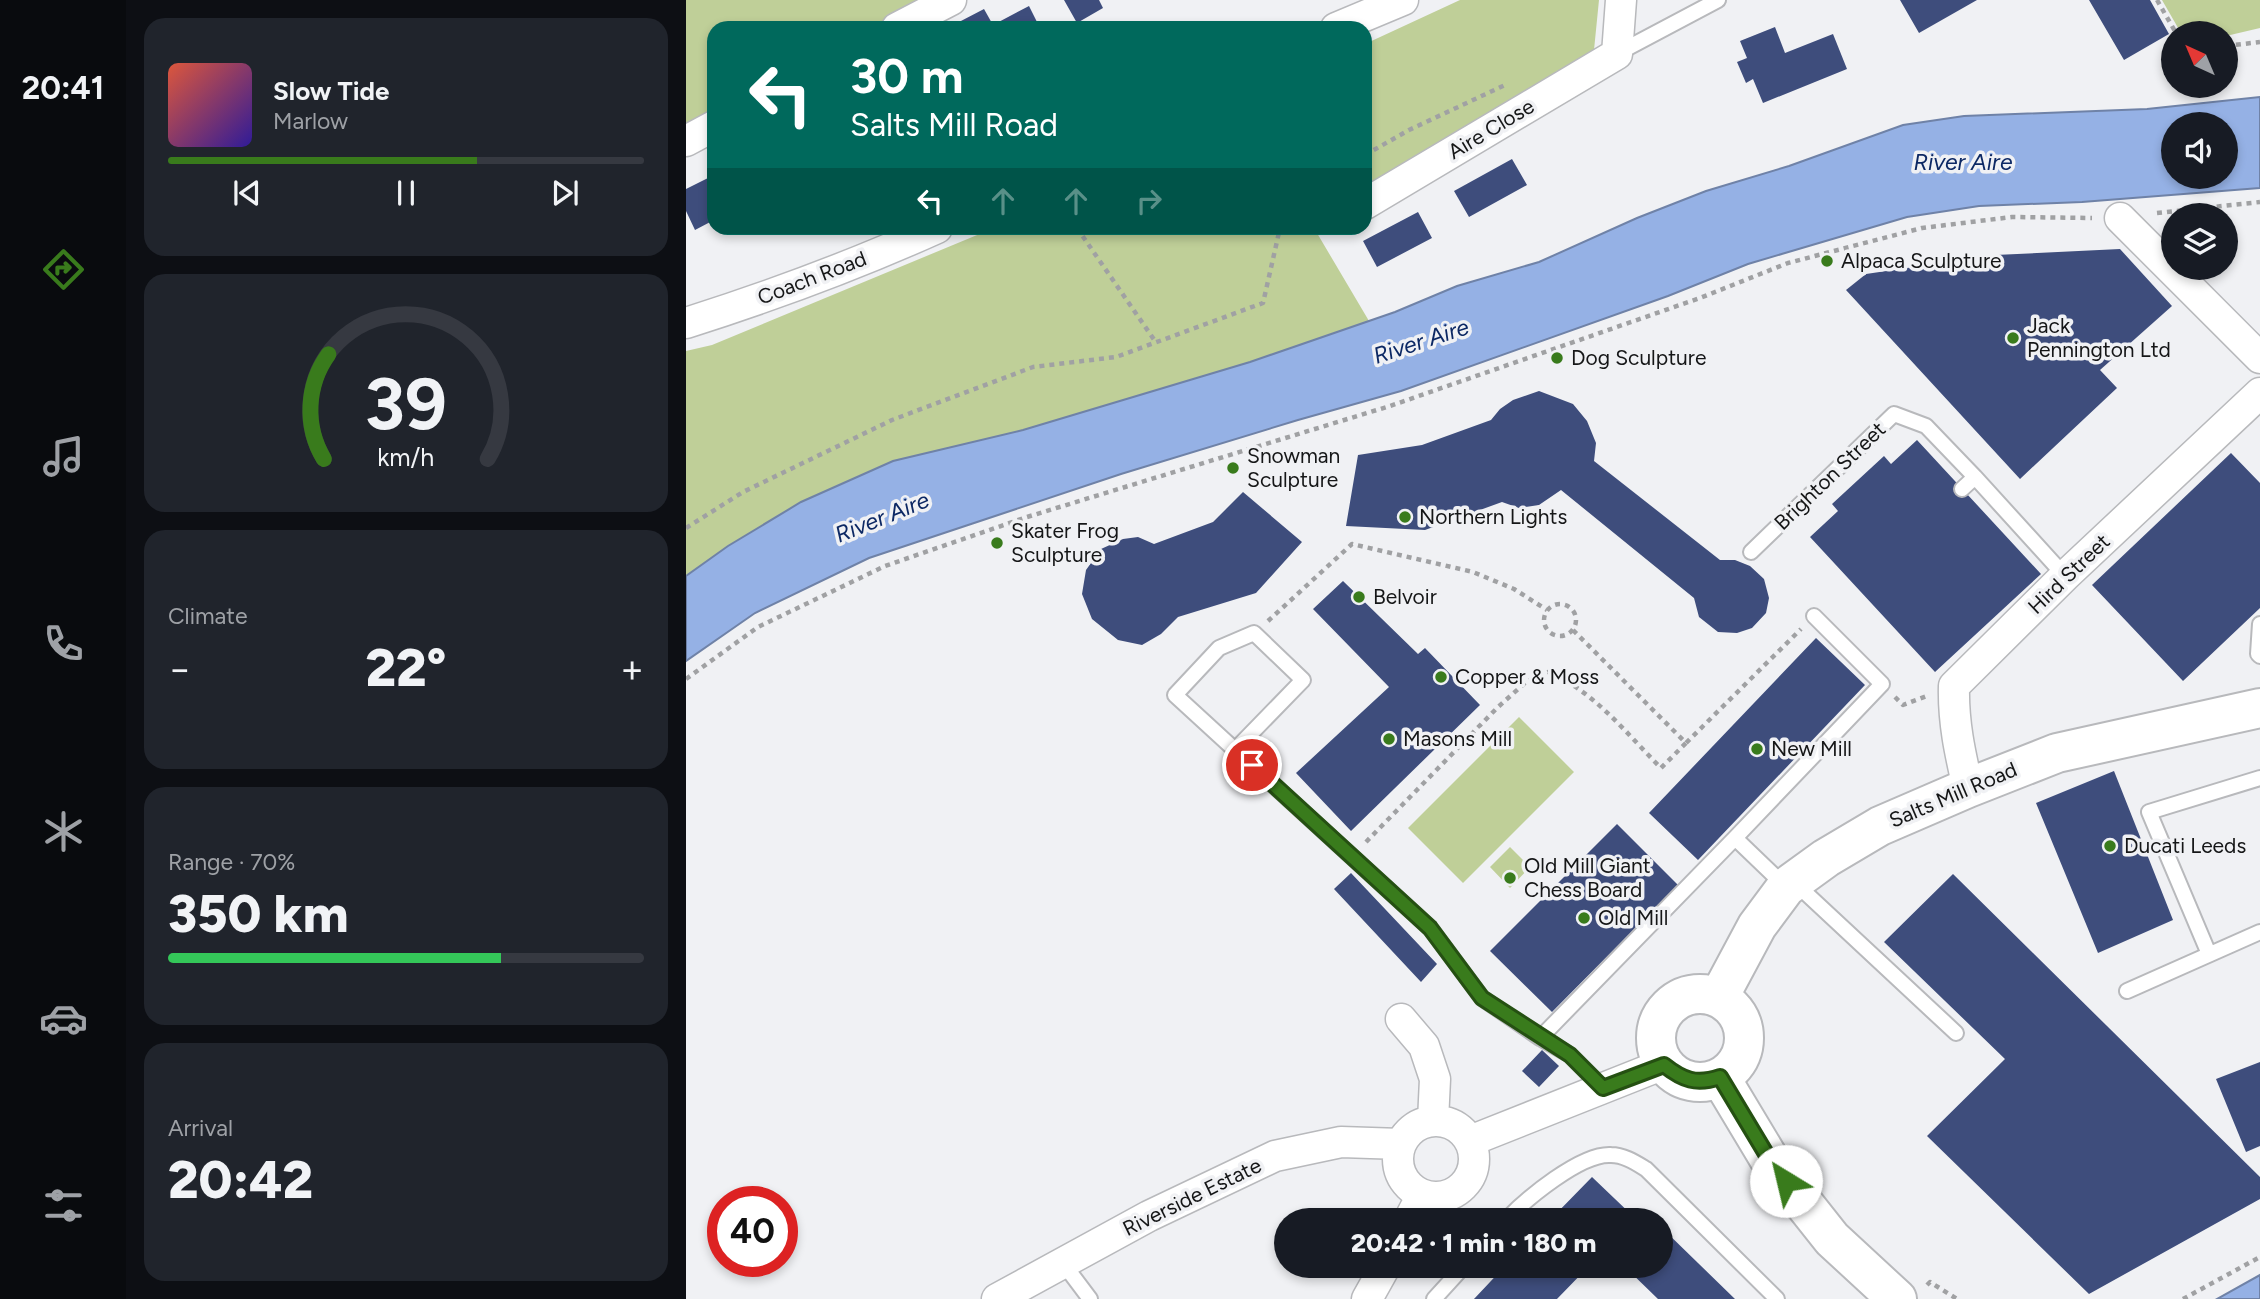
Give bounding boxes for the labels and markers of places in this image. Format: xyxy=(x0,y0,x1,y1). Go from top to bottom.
place label: Alpaca Sculpture xyxy=(1841,248,2001,273)
marker: Alpaca Sculpture xyxy=(1819,253,1835,269)
place label: Jack Pennington Ltd xyxy=(2027,313,2171,362)
marker: Jack Pennington Ltd xyxy=(2005,330,2021,346)
place label: Dog Sculpture xyxy=(1571,345,1706,370)
marker: Dog Sculpture xyxy=(1549,350,1565,366)
place label: Snowman Sculpture xyxy=(1247,443,1340,492)
marker: Snowman Sculpture xyxy=(1225,460,1241,476)
place label: Northern Lights xyxy=(1419,504,1567,529)
marker: Northern Lights xyxy=(1397,509,1413,525)
place label: Skater Frog Sculpture xyxy=(1011,518,1119,567)
marker: Skater Frog Sculpture xyxy=(989,535,1005,551)
place label: Belvoir xyxy=(1373,584,1437,609)
marker: Belvoir xyxy=(1351,589,1367,605)
place label: Copper & Moss xyxy=(1455,664,1599,689)
marker: Copper & Moss xyxy=(1433,669,1449,685)
place label: Masons Mill xyxy=(1403,726,1512,751)
marker: Masons Mill xyxy=(1381,731,1397,747)
pin xyxy=(1222,735,1282,795)
place label: New Mill xyxy=(1771,736,1852,761)
marker: New Mill xyxy=(1749,741,1765,757)
place label: Ducati Leeds xyxy=(2124,833,2246,858)
marker: Ducati Leeds xyxy=(2102,838,2118,854)
place label: Old Mill Giant Chess Board xyxy=(1524,853,1651,902)
marker: Old Mill Giant Chess Board xyxy=(1502,870,1518,886)
place label: Old Mill xyxy=(1598,905,1668,930)
marker: Old Mill xyxy=(1576,910,1592,926)

